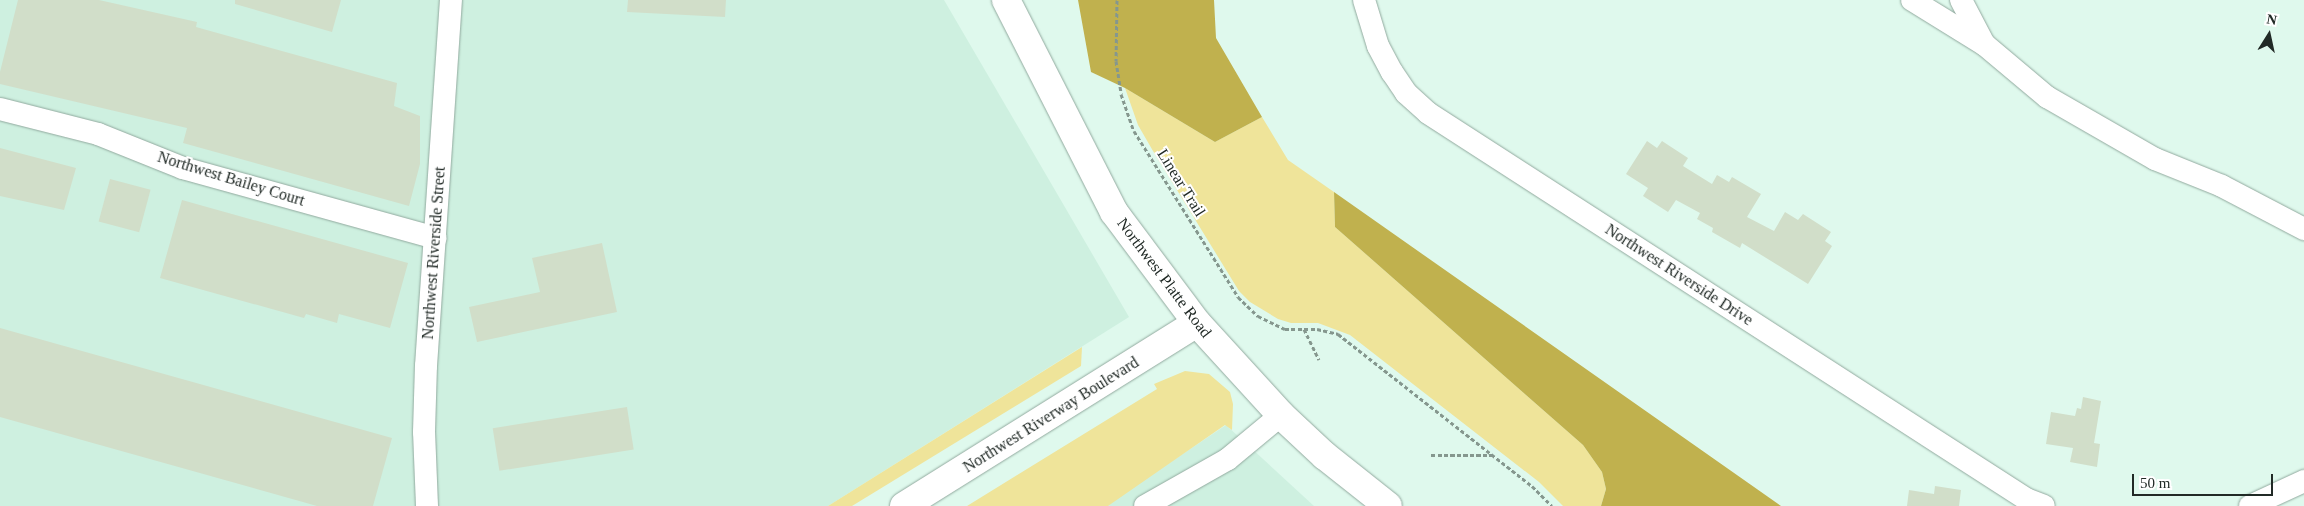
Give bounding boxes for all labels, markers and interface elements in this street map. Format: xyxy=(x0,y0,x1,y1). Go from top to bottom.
north arrow xyxy=(2244,10,2294,60)
text: N xyxy=(2265,11,2278,28)
street label: Linear Trail xyxy=(1153,146,1209,220)
street label: Northwest Bailey Court xyxy=(155,147,307,211)
street label: Northwest Riverside Street xyxy=(418,166,450,340)
street label: Northwest Platte Road xyxy=(1113,214,1215,342)
street label: Northwest Riverside Drive xyxy=(1601,220,1757,330)
street label: Northwest Riverway Boulevard xyxy=(960,353,1142,477)
scale bar xyxy=(2134,464,2275,496)
text: 50 m xyxy=(2140,475,2170,491)

